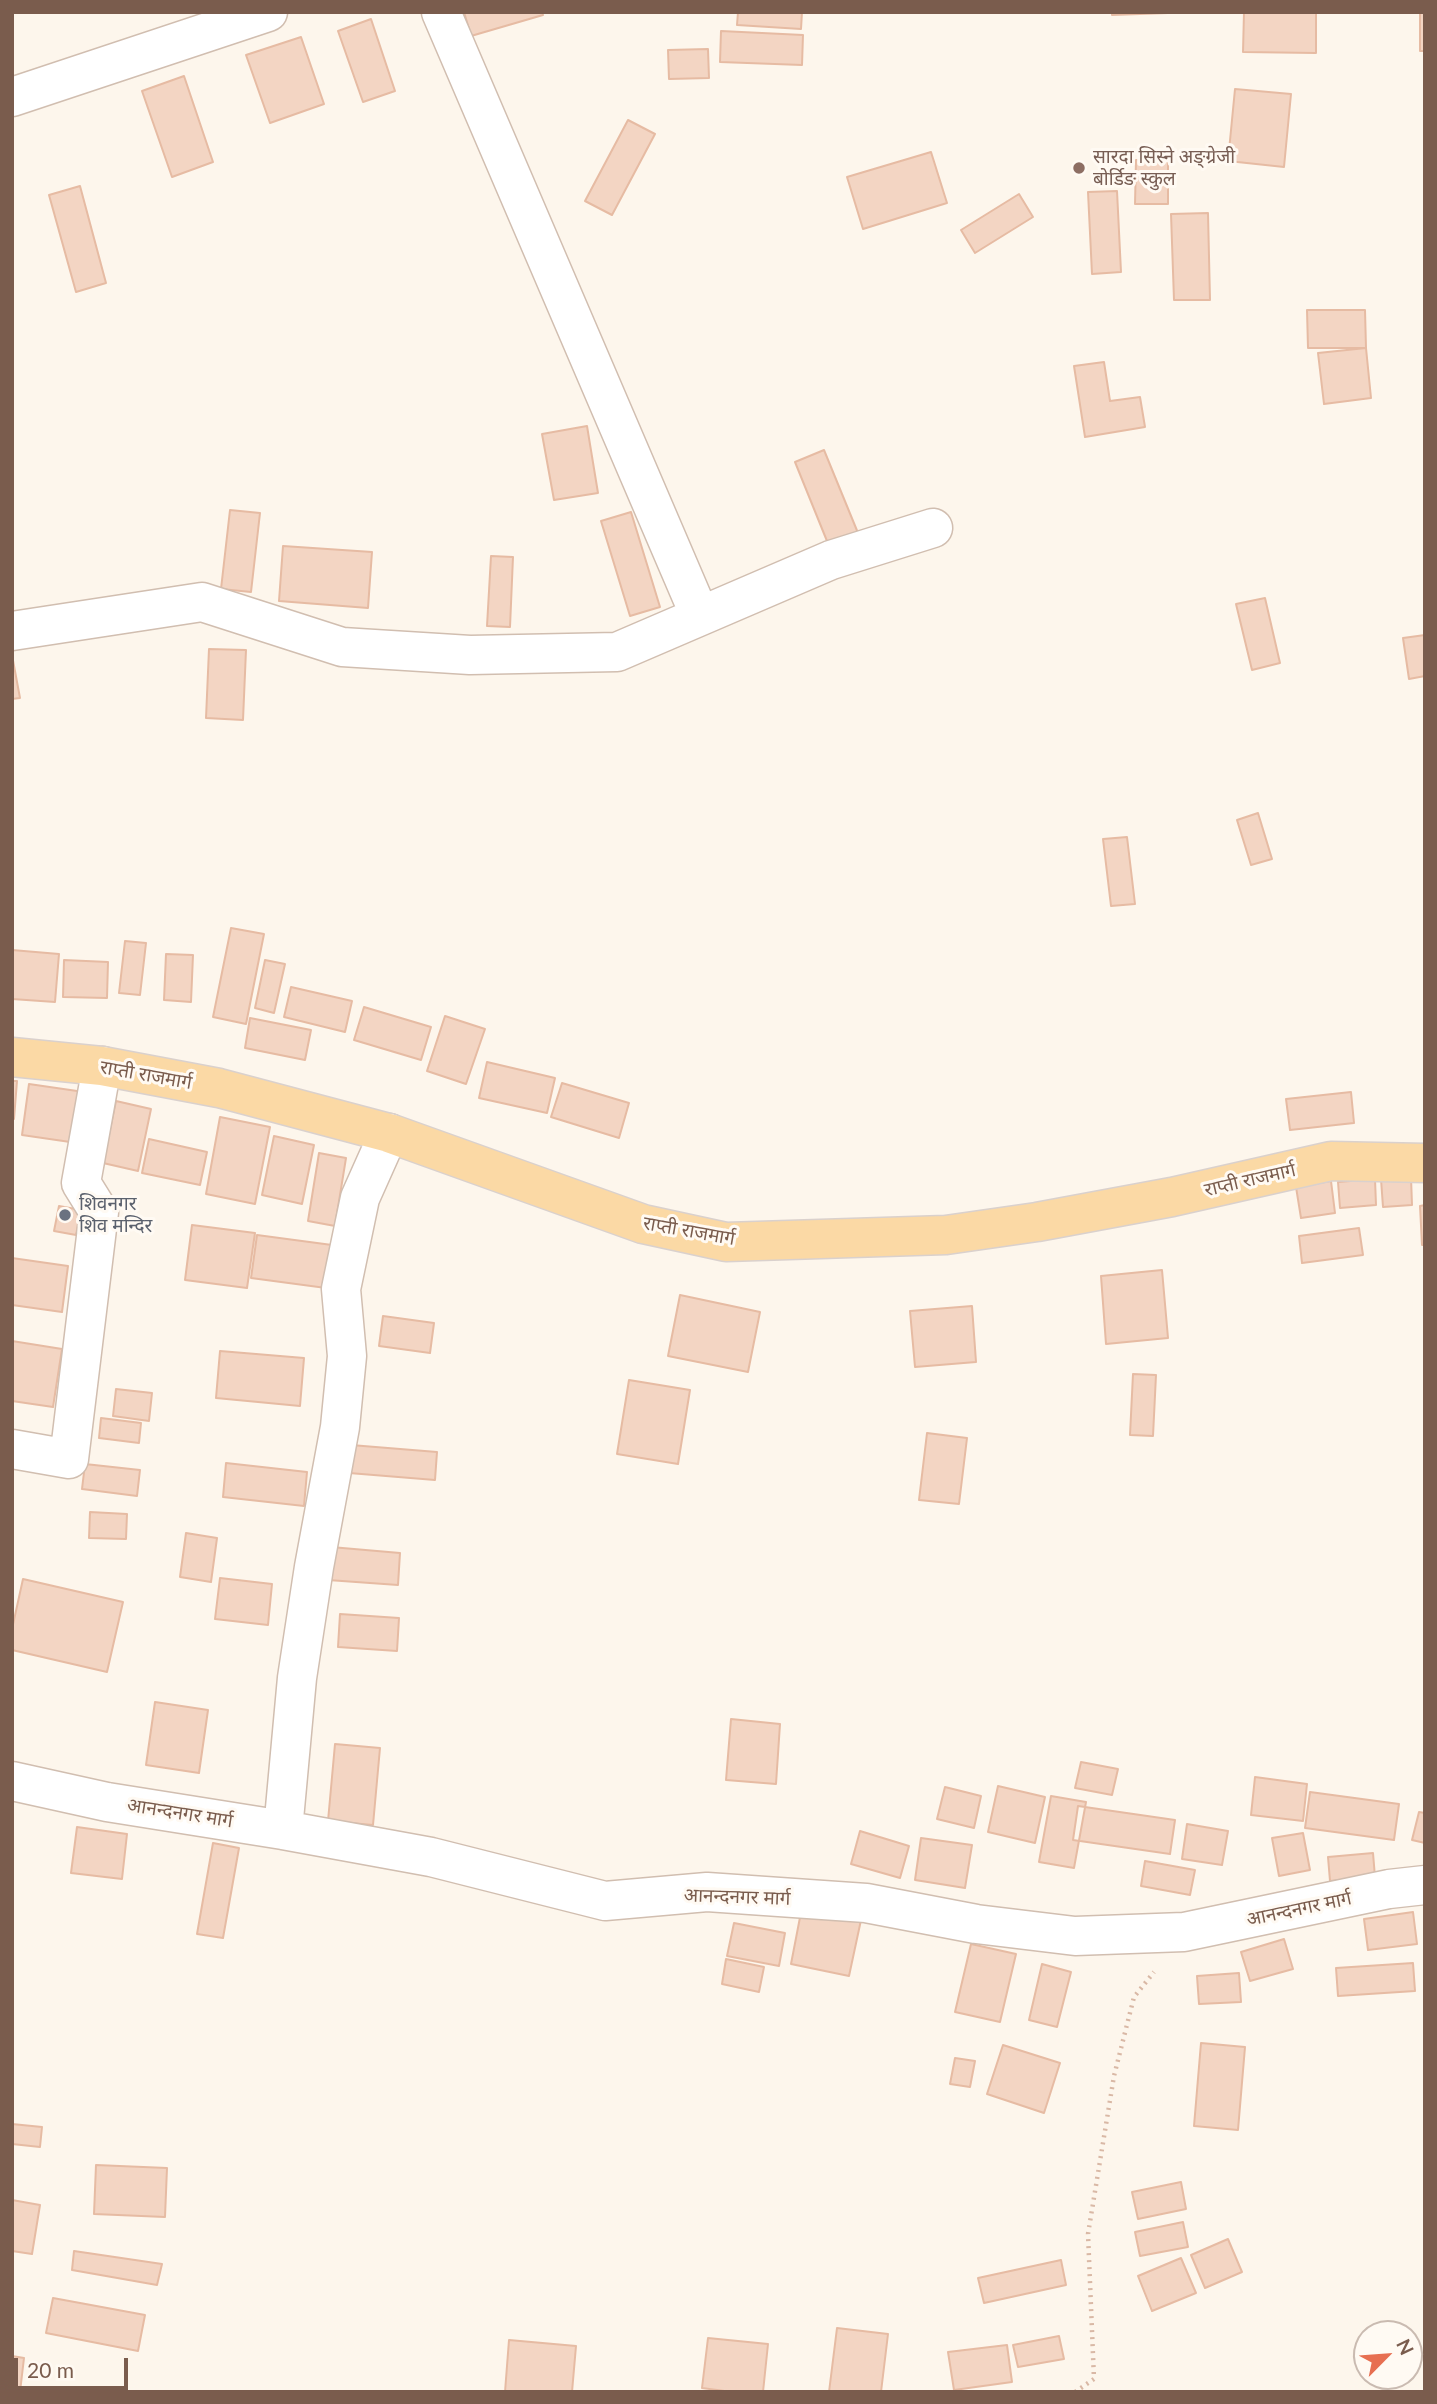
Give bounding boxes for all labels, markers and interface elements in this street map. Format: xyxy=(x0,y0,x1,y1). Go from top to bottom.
place label: सारदा सिस्ने अङ्ग्रेजी बोर्डिङ स्कुल xyxy=(1093,146,1235,190)
marker: सारदा सिस्ने अङ्ग्रेजी बोर्डिङ स्कुल xyxy=(1071,160,1087,176)
street label: राप्ती राजमार्ग xyxy=(98,1056,194,1094)
street label: राप्ती राजमार्ग xyxy=(1202,1158,1298,1202)
place label: शिवनगर शिव मन्दिर xyxy=(79,1193,152,1237)
marker: शिवनगर शिव मन्दिर xyxy=(57,1207,73,1223)
street label: राप्ती राजमार्ग xyxy=(641,1212,737,1250)
street label: आनन्दनगर मार्ग xyxy=(125,1793,235,1833)
street label: आनन्दनगर मार्ग xyxy=(683,1884,791,1910)
street label: आनन्दनगर मार्ग xyxy=(1244,1887,1354,1931)
north arrow xyxy=(1353,2320,1423,2390)
text: N xyxy=(1392,2335,1419,2358)
scale bar xyxy=(18,2344,131,2388)
text: 20 m xyxy=(27,2357,74,2382)

